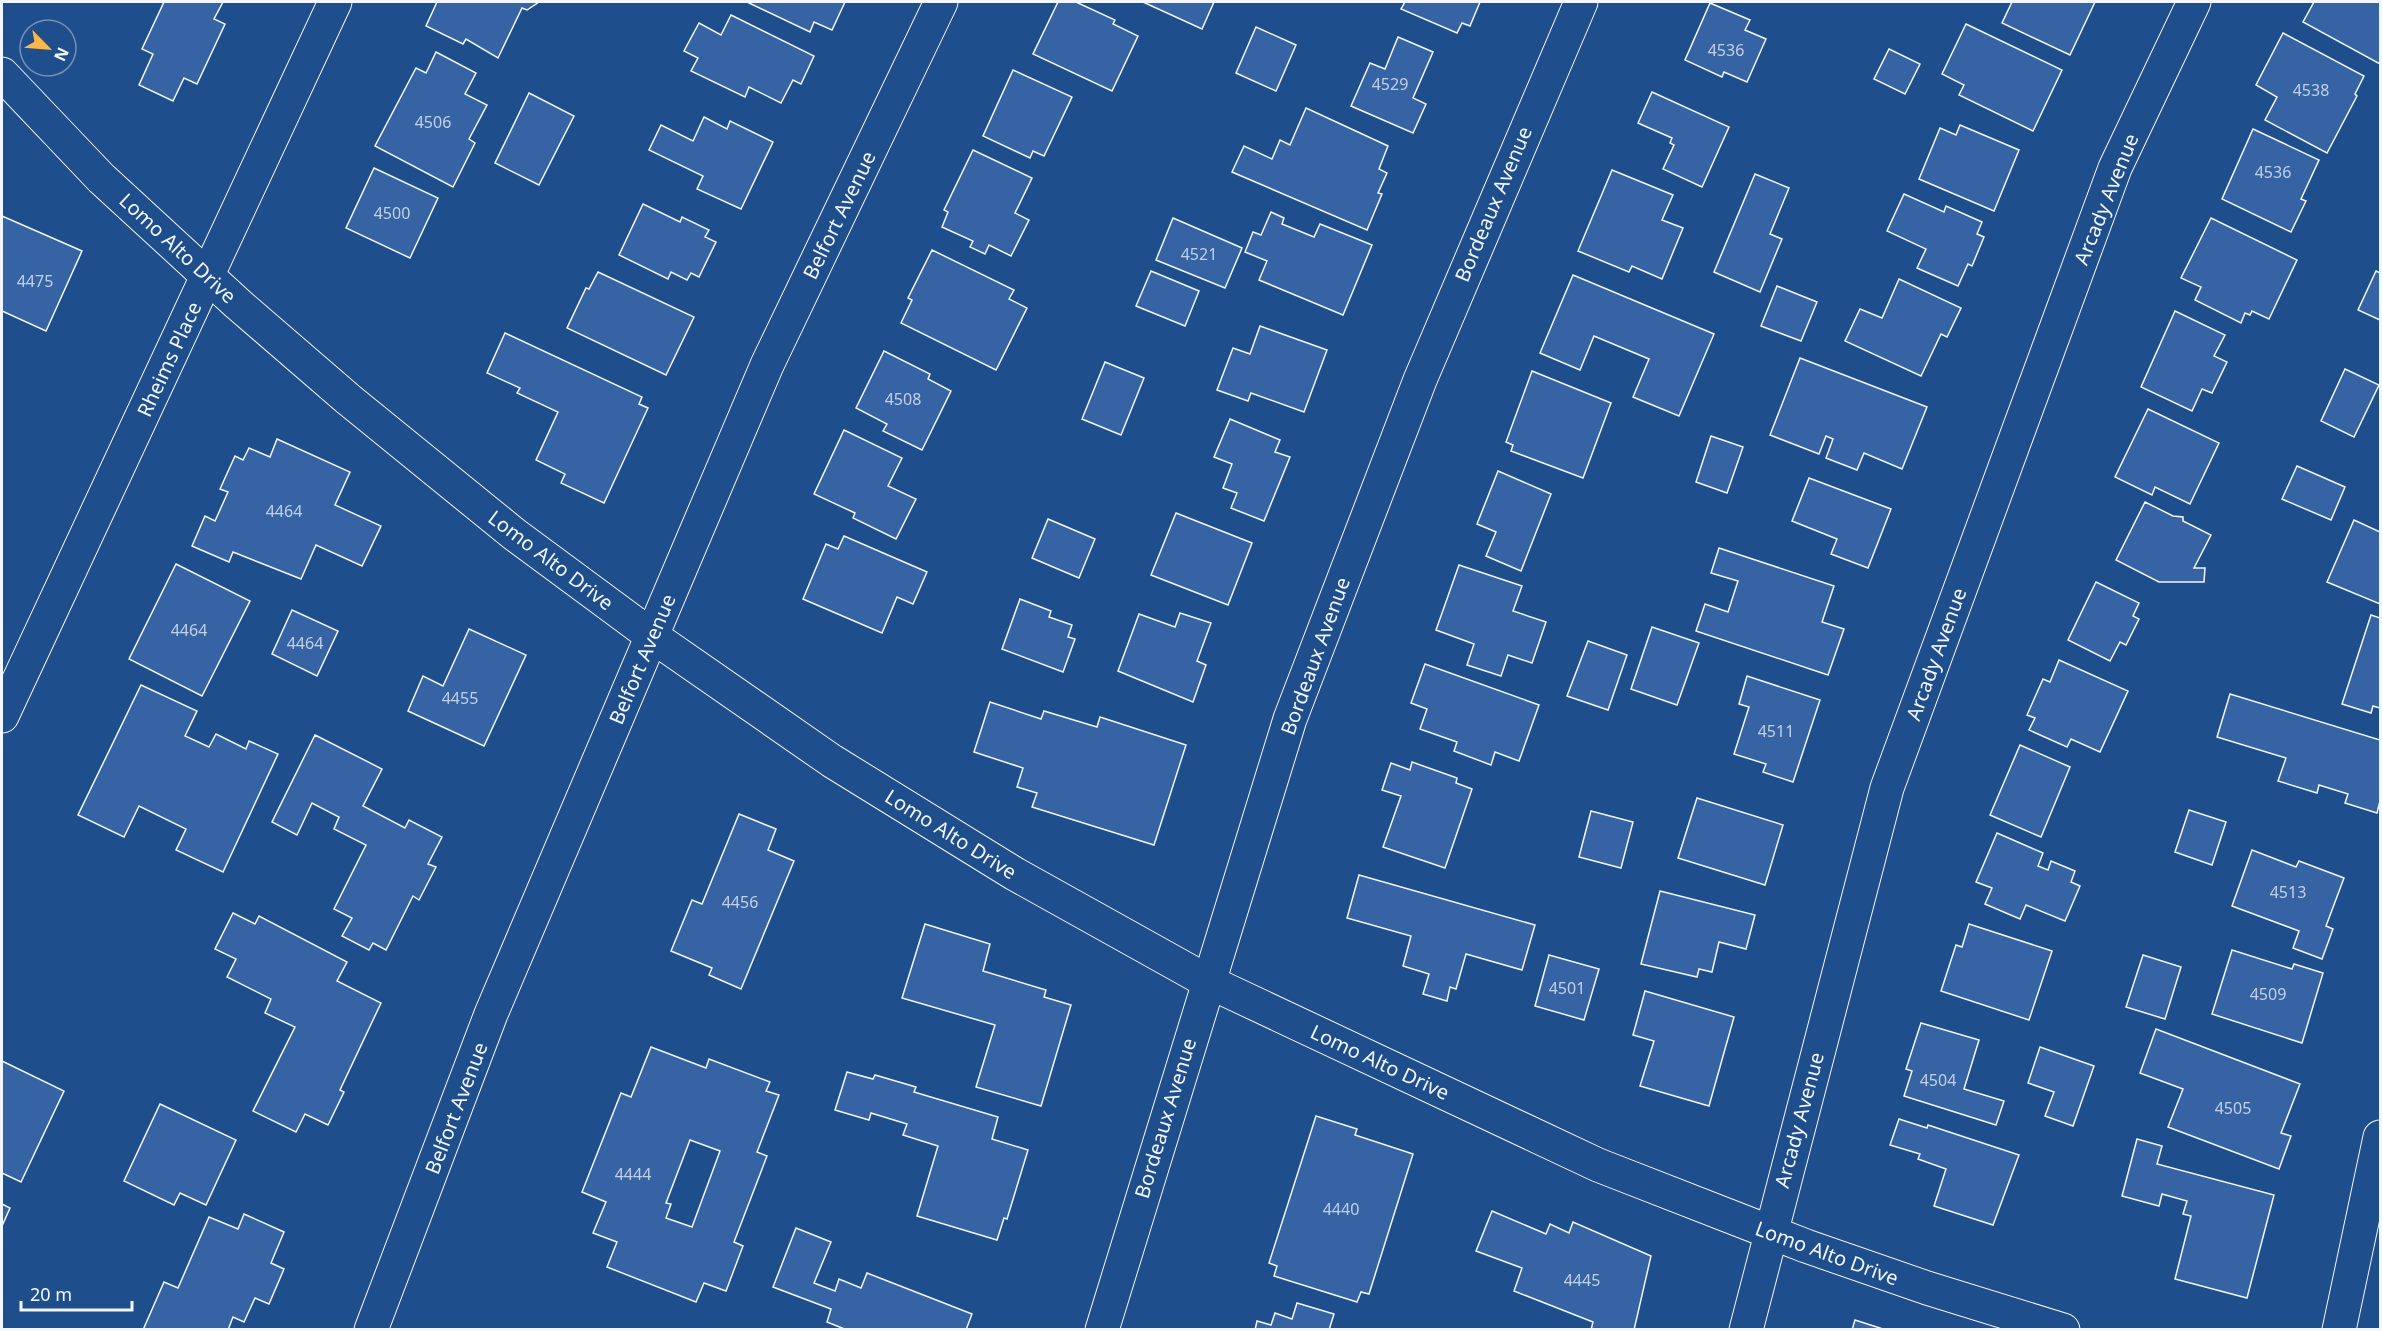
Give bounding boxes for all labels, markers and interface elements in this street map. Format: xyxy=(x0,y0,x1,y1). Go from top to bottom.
north arrow xyxy=(18,18,78,78)
house number: 4536 xyxy=(1708,39,1744,61)
text: N xyxy=(49,44,74,65)
house number: 4529 xyxy=(1372,73,1408,95)
house number: 4538 xyxy=(2293,79,2329,101)
house number: 4506 xyxy=(415,111,451,133)
street label: Bordeaux Avenue xyxy=(1448,122,1538,286)
street label: Arcady Avenue xyxy=(2067,129,2145,269)
street label: Belfort Avenue xyxy=(796,146,882,284)
house number: 4536 xyxy=(2255,161,2291,183)
street label: Lomo Alto Drive xyxy=(114,187,242,309)
house number: 4500 xyxy=(374,202,410,224)
house number: 4521 xyxy=(1181,243,1217,265)
house number: 4475 xyxy=(17,270,53,292)
street label: Rheims Place xyxy=(131,297,207,421)
house number: 4508 xyxy=(885,388,921,410)
house number: 4464 xyxy=(266,500,302,522)
street label: Lomo Alto Drive xyxy=(483,504,619,616)
street label: Bordeaux Avenue xyxy=(1274,573,1356,739)
street label: Arcady Avenue xyxy=(1899,584,1973,724)
street label: Belfort Avenue xyxy=(602,590,682,728)
house number: 4464 xyxy=(171,619,207,641)
house number: 4464 xyxy=(287,632,323,654)
house number: 4455 xyxy=(442,687,478,709)
house number: 4511 xyxy=(1758,720,1794,742)
street label: Lomo Alto Drive xyxy=(880,783,1022,885)
house number: 4513 xyxy=(2270,881,2306,903)
house number: 4456 xyxy=(722,891,758,913)
house number: 4501 xyxy=(1549,977,1585,999)
house number: 4509 xyxy=(2250,983,2286,1005)
street label: Lomo Alto Drive xyxy=(1306,1018,1454,1106)
street label: Bordeaux Avenue xyxy=(1128,1035,1202,1201)
street label: Belfort Avenue xyxy=(418,1038,494,1178)
street label: Arcady Avenue xyxy=(1768,1049,1830,1191)
house number: 4504 xyxy=(1920,1069,1956,1091)
house number: 4505 xyxy=(2215,1097,2251,1119)
house number: 4444 xyxy=(615,1163,651,1185)
house number: 4440 xyxy=(1323,1198,1359,1220)
street label: Lomo Alto Drive xyxy=(1752,1215,1902,1291)
house number: 4445 xyxy=(1564,1269,1600,1291)
scale bar xyxy=(21,1274,132,1312)
text: 20 m xyxy=(30,1282,72,1306)

